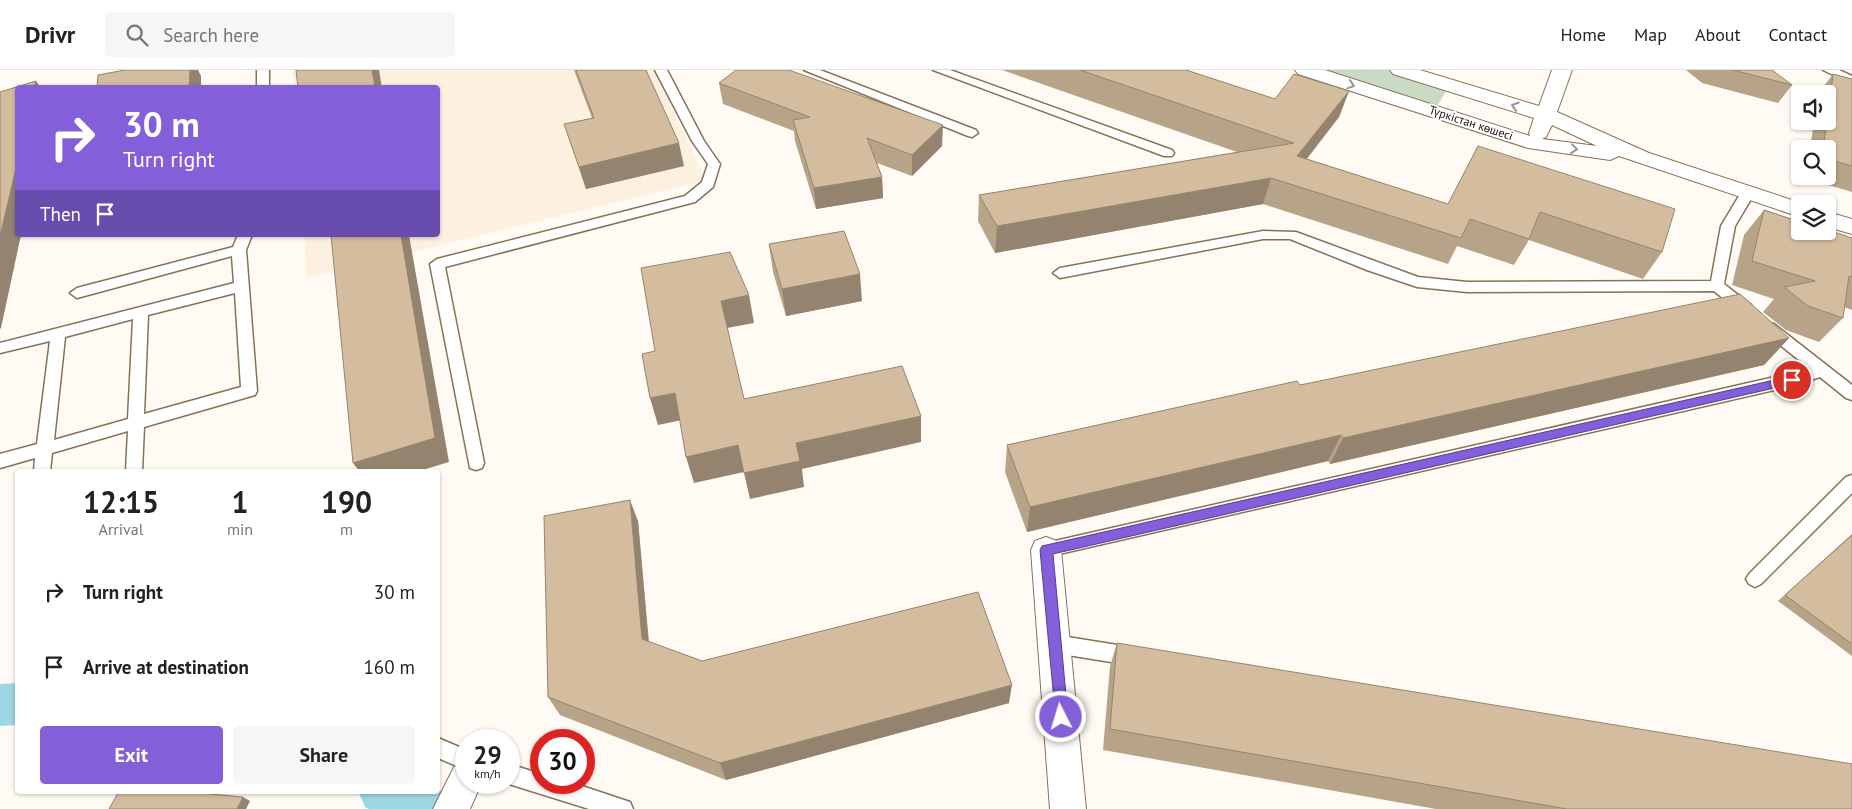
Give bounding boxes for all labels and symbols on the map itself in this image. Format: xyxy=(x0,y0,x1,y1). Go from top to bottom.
one-way arrow xyxy=(1346,79,1355,89)
street label: Түркістан көшесі xyxy=(1427,102,1515,143)
one-way arrow xyxy=(1512,102,1520,112)
one-way arrow xyxy=(1570,143,1578,154)
pin xyxy=(1771,359,1813,401)
position arrow xyxy=(1034,690,1086,742)
speed limit sign: 30 xyxy=(530,729,595,794)

